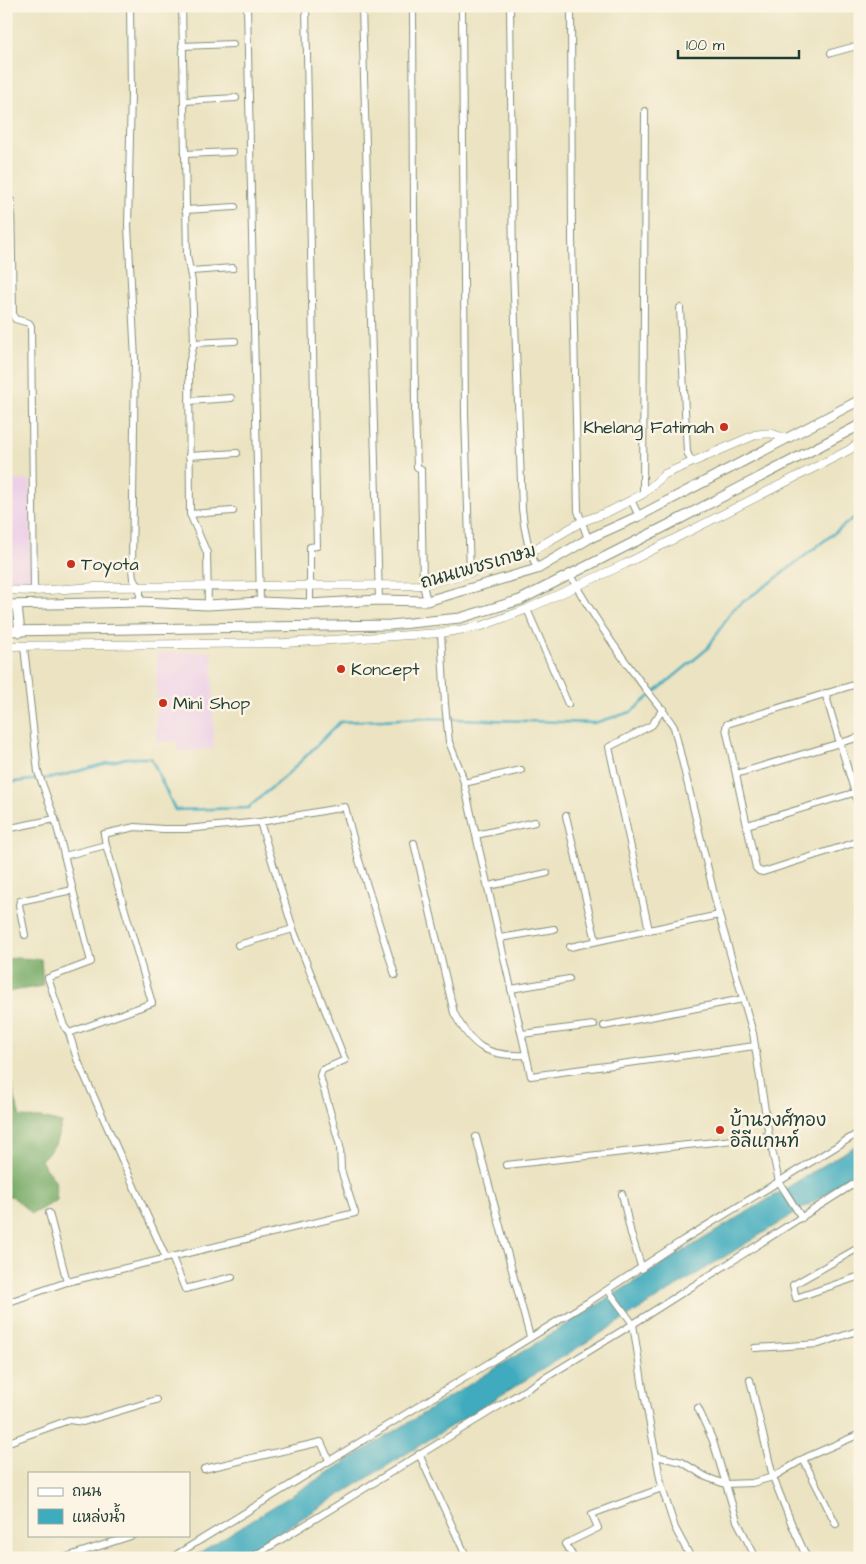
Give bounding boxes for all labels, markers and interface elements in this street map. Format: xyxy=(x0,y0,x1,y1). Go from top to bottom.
scale bar xyxy=(678,28,800,60)
text: 100 m xyxy=(686,35,725,56)
place label: Khelang Fatimah xyxy=(583,415,714,441)
marker: Khelang Fatimah xyxy=(718,421,730,433)
street label: ถนนเพชรเกษม xyxy=(417,538,539,595)
place label: Toyota xyxy=(81,552,139,578)
marker: Toyota xyxy=(65,558,77,570)
place label: Koncept xyxy=(351,657,420,682)
marker: Koncept xyxy=(335,663,347,675)
place label: Mini Shop xyxy=(173,691,250,716)
marker: Mini Shop xyxy=(157,697,169,709)
place label: บ้านวงศ์ทอง อีลีแกนท์ xyxy=(730,1107,826,1154)
marker: บ้านวงศ์ทอง อีลีแกนท์ xyxy=(714,1124,726,1136)
legend xyxy=(28,1472,190,1536)
text: ถนน xyxy=(72,1481,101,1502)
text: แหล่งน้ำ xyxy=(72,1503,126,1528)

